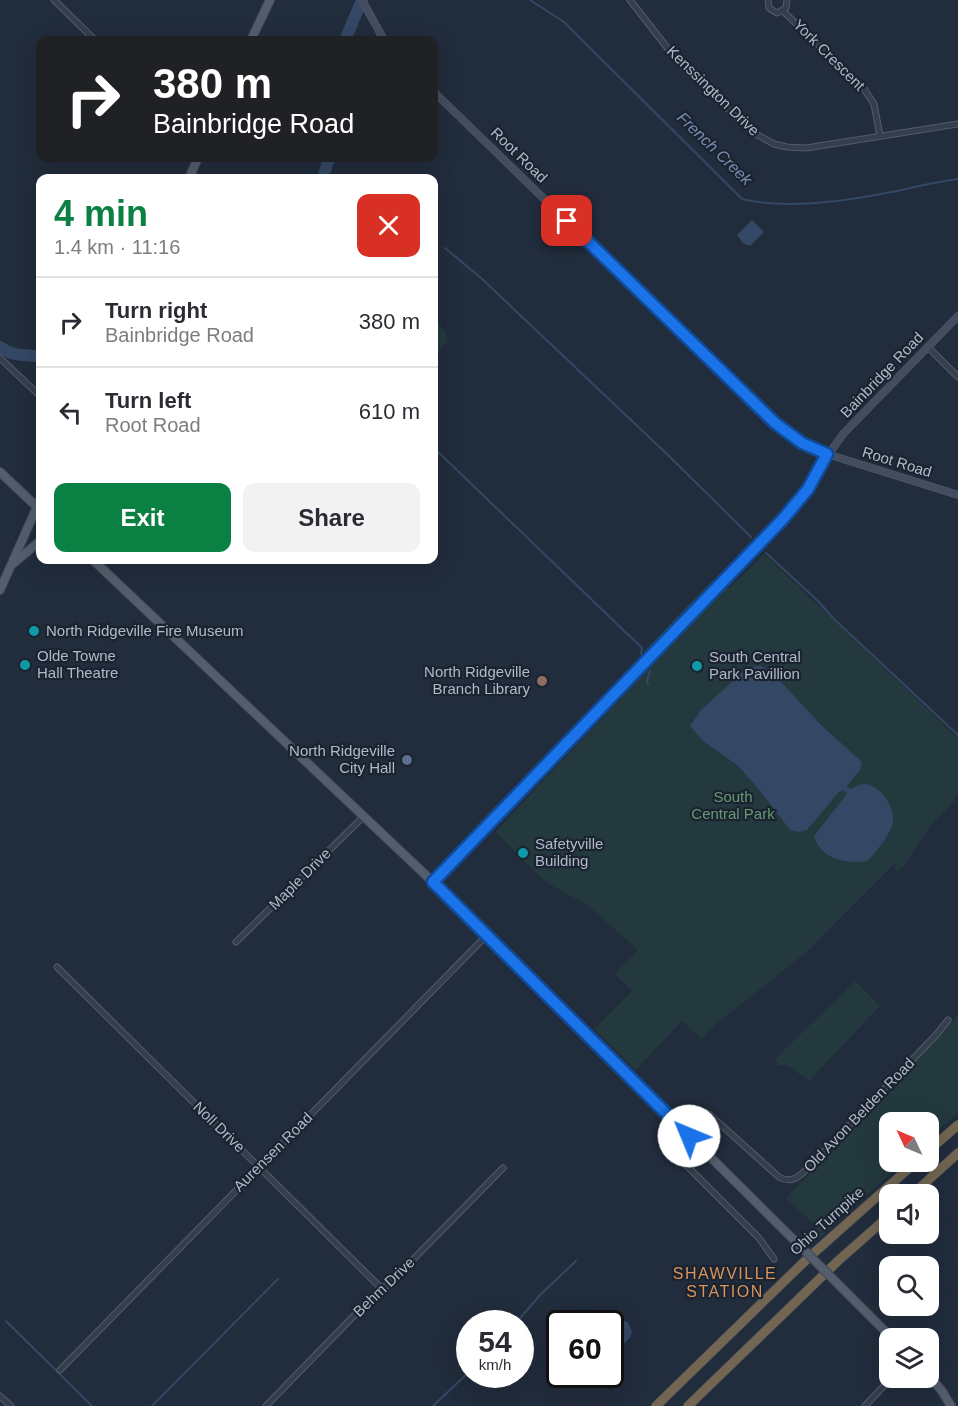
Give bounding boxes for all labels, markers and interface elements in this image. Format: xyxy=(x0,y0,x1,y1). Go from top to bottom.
street label: York Crescent xyxy=(790,16,869,94)
street label: Kenssington Drive xyxy=(664,42,763,139)
icon: right xyxy=(54,60,132,138)
text: 380 m xyxy=(153,60,272,107)
text: Bainbridge Road xyxy=(153,109,354,139)
water label: French Creek xyxy=(674,109,756,189)
street label: Root Road xyxy=(488,124,551,186)
text: 4 min xyxy=(54,193,148,234)
button: close xyxy=(357,194,420,257)
pin xyxy=(541,195,592,246)
icon: arrive xyxy=(550,204,583,237)
text: 1.4 km · 11:16 xyxy=(54,236,180,258)
text: Turn right xyxy=(105,298,207,323)
icon: right xyxy=(54,306,87,339)
text: 380 m xyxy=(359,309,420,334)
text: Bainbridge Road xyxy=(105,324,254,346)
street label: Bainbridge Road xyxy=(837,329,927,421)
text: Turn left xyxy=(105,388,191,413)
icon: left xyxy=(54,396,87,429)
text: 610 m xyxy=(359,399,420,424)
text: Root Road xyxy=(105,414,201,436)
street label: Root Road xyxy=(860,443,934,480)
button: Exit xyxy=(54,483,231,552)
button: Share xyxy=(243,483,420,552)
place label: North Ridgeville Fire Museum xyxy=(46,622,244,639)
marker: North Ridgeville Fire Museum xyxy=(27,624,41,638)
place label: Olde Towne Hall Theatre xyxy=(37,647,118,681)
place label: South Central Park Pavillion xyxy=(709,648,801,682)
marker: Olde Towne Hall Theatre xyxy=(18,658,32,672)
marker: South Central Park Pavillion xyxy=(690,659,704,673)
place label: North Ridgeville Branch Library xyxy=(424,663,530,697)
marker: North Ridgeville Branch Library xyxy=(535,674,549,688)
place label: North Ridgeville City Hall xyxy=(289,742,395,776)
marker: North Ridgeville City Hall xyxy=(400,753,414,767)
park label: South Central Park xyxy=(691,788,775,822)
place label: Safetyville Building xyxy=(535,835,603,869)
street label: Maple Drive xyxy=(265,844,334,913)
marker: Safetyville Building xyxy=(516,846,530,860)
street label: Old Avon Belden Road xyxy=(800,1054,917,1175)
street label: Noll Drive xyxy=(190,1098,249,1155)
position arrow xyxy=(657,1104,721,1168)
street label: Aurensen Road xyxy=(230,1109,316,1195)
north arrow xyxy=(879,1112,939,1172)
map controls xyxy=(879,1112,939,1388)
street label: Ohio Turnpike xyxy=(786,1183,867,1258)
button: sound xyxy=(879,1184,939,1244)
street label: Behm Drive xyxy=(350,1253,418,1320)
button: search xyxy=(879,1256,939,1316)
district label: SHAWVILLE STATION xyxy=(673,1265,777,1300)
speed limit sign: 60 xyxy=(546,1310,624,1388)
text: 54 xyxy=(478,1325,512,1358)
button: layers xyxy=(879,1328,939,1388)
text: km/h xyxy=(479,1356,511,1373)

